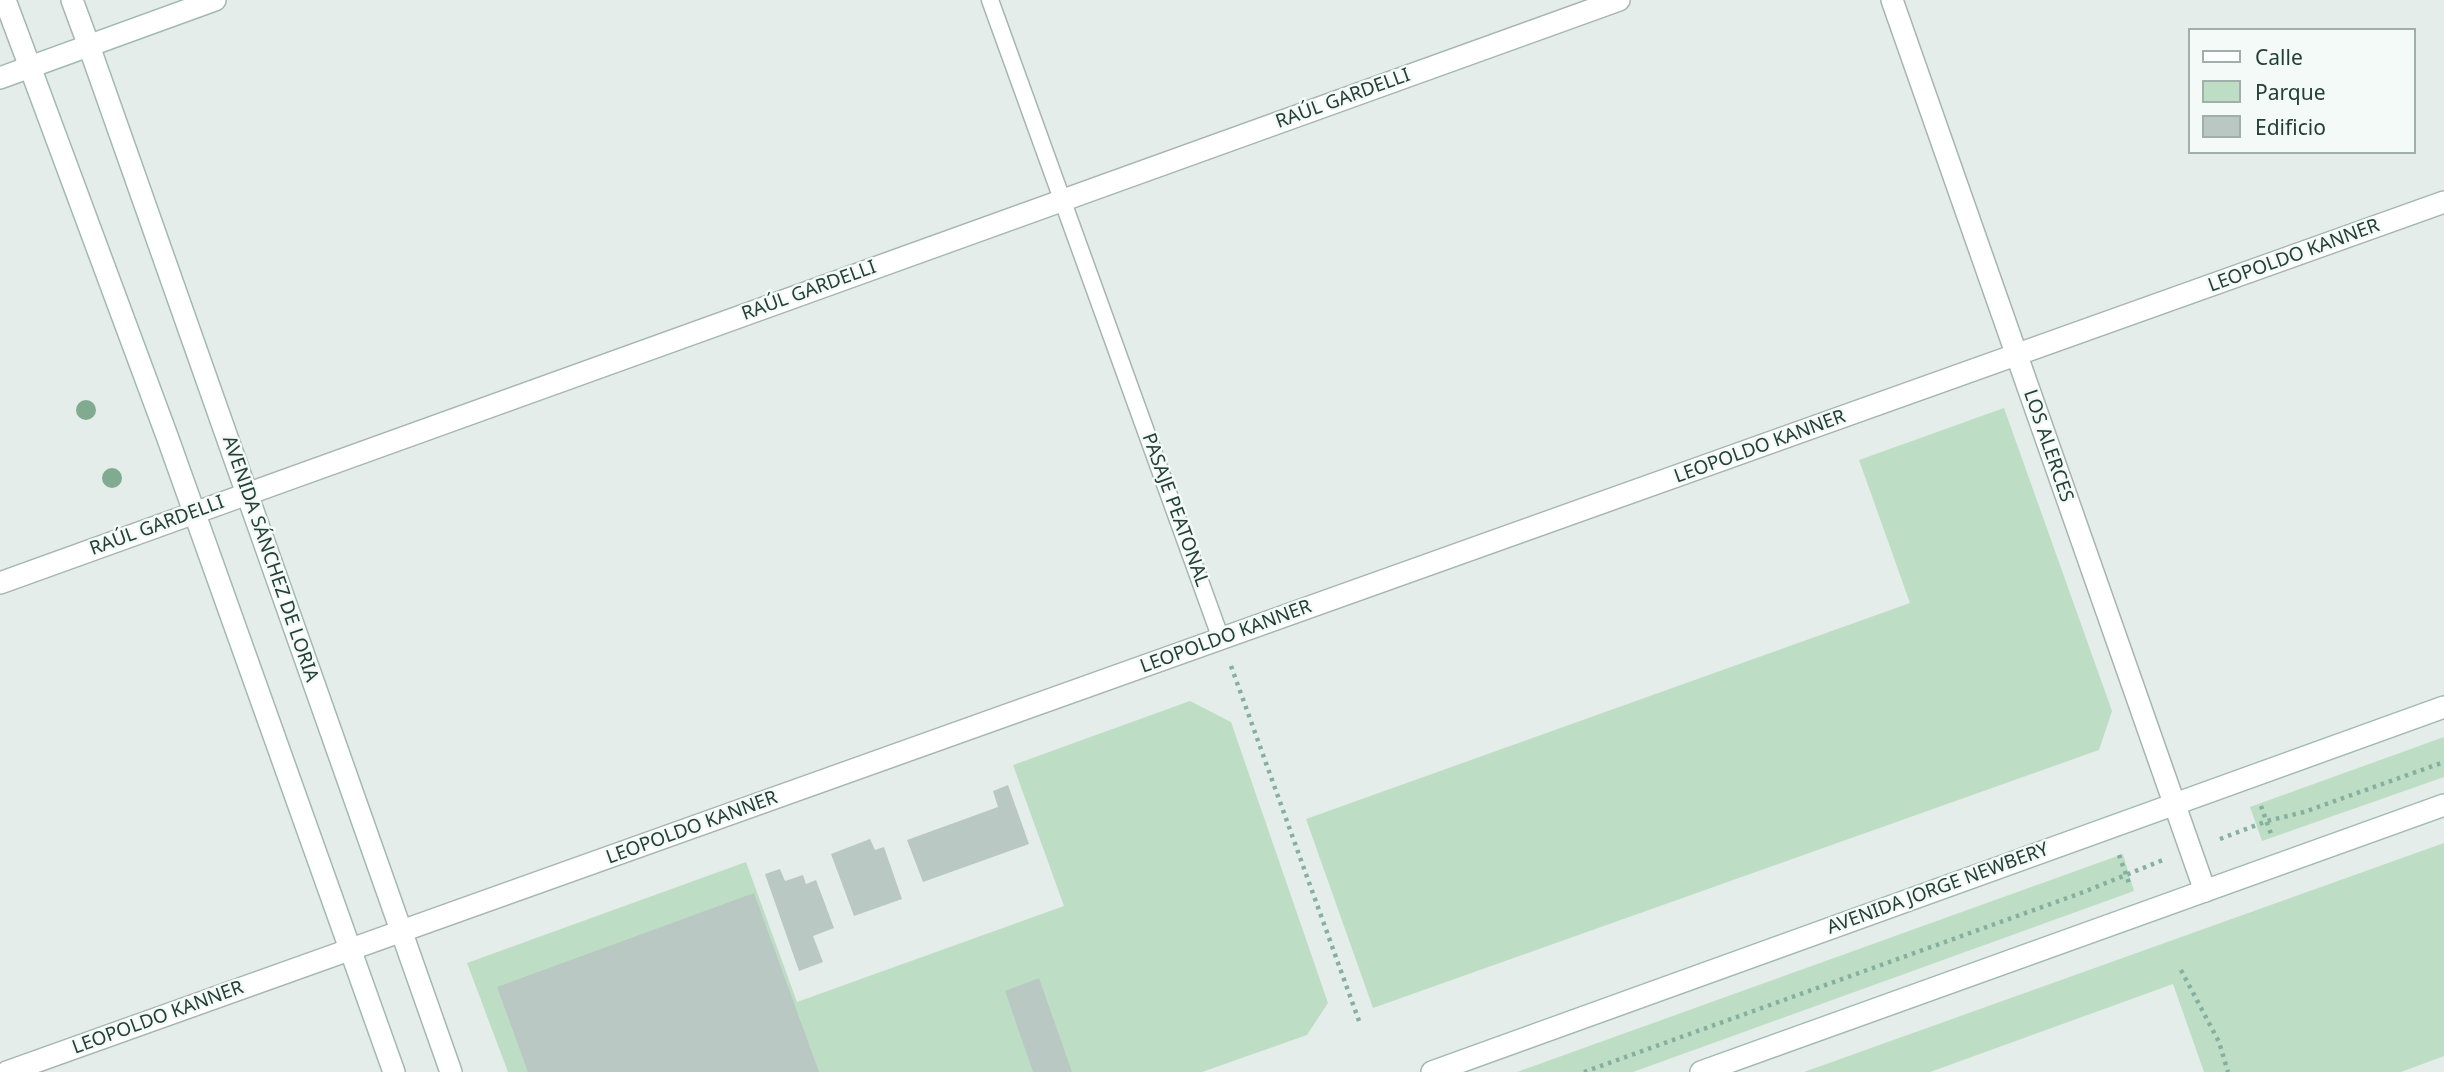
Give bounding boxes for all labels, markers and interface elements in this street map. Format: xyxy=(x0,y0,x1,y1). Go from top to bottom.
legend xyxy=(2188,28,2416,154)
text: Calle xyxy=(2255,43,2303,71)
street label: RAÚL GARDELLI xyxy=(1273,64,1413,134)
text: Parque xyxy=(2255,78,2325,106)
text: Edificio xyxy=(2255,113,2326,141)
street label: LEOPOLDO KANNER xyxy=(2205,214,2383,298)
street label: RAÚL GARDELLI xyxy=(739,256,879,326)
street label: LOS ALERCES xyxy=(2018,387,2078,505)
street label: LEOPOLDO KANNER xyxy=(1671,405,1849,489)
street label: PASAJE PEATONAL xyxy=(1137,430,1213,590)
street label: AVENIDA SÁNCHEZ DE LORIA xyxy=(217,433,323,685)
street label: RAÚL GARDELLI xyxy=(87,491,227,561)
street label: LEOPOLDO KANNER xyxy=(1137,595,1315,679)
street label: LEOPOLDO KANNER xyxy=(603,786,781,870)
street label: AVENIDA JORGE NEWBERY xyxy=(1824,838,2052,940)
street label: LEOPOLDO KANNER xyxy=(69,976,247,1060)

